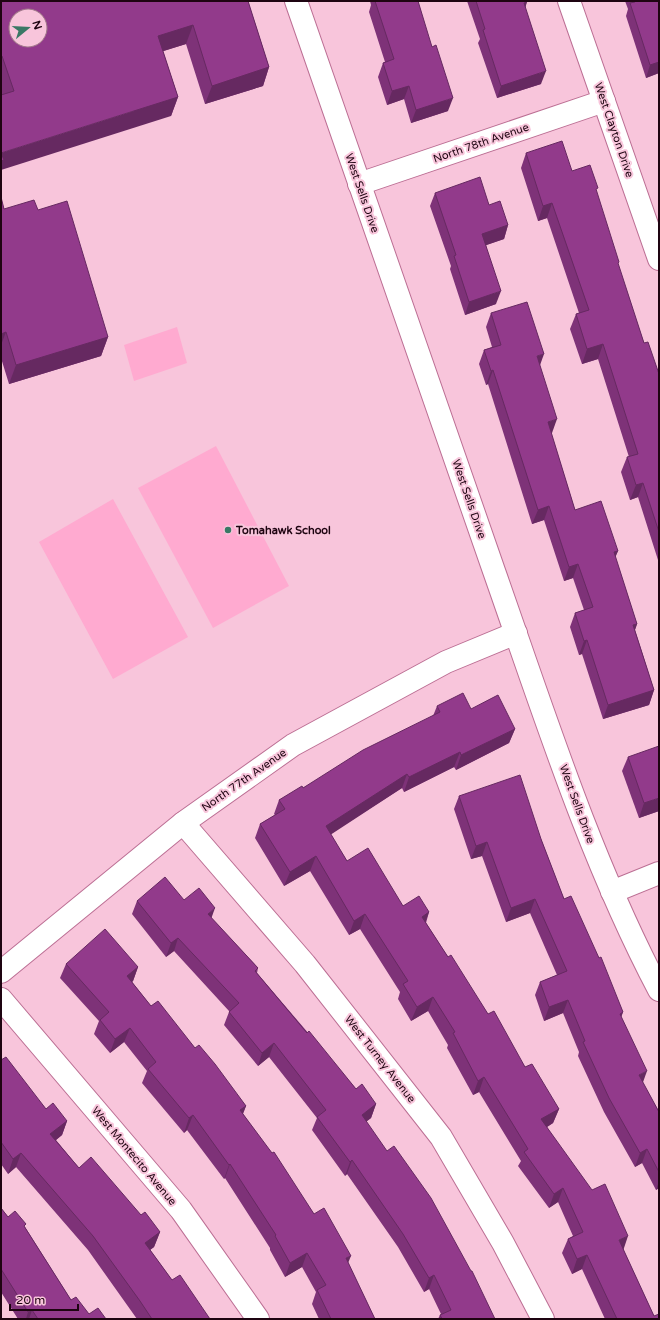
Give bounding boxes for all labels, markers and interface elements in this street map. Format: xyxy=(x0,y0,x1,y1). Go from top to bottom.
north arrow xyxy=(8,8,48,48)
text: N xyxy=(29,19,45,31)
street label: West Clayton Drive xyxy=(592,81,636,179)
street label: North 78th Avenue xyxy=(431,121,531,165)
street label: West Sells Drive xyxy=(342,152,382,234)
street label: West Sells Drive xyxy=(449,458,489,540)
place label: Tomahawk School xyxy=(235,524,331,537)
marker: Tomahawk School xyxy=(223,525,233,535)
street label: North 77th Avenue xyxy=(199,746,289,814)
street label: West Sells Drive xyxy=(557,763,597,845)
street label: West Turney Avenue xyxy=(342,1013,418,1105)
street label: West Montecito Avenue xyxy=(89,1104,179,1208)
scale bar xyxy=(10,1286,78,1312)
text: 20 m xyxy=(16,1293,45,1307)

